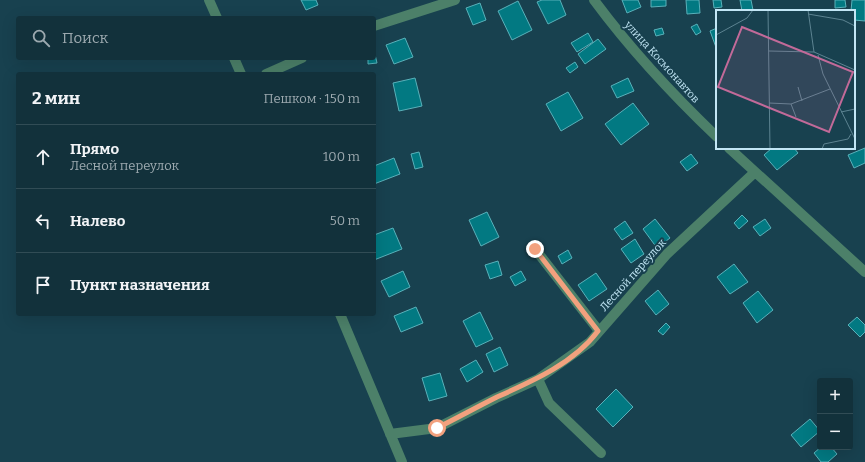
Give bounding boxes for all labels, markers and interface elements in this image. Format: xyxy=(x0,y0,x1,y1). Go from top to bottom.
inset map xyxy=(716,10,855,149)
search box xyxy=(16,16,376,60)
street label: улица Космонавтов xyxy=(621,18,702,106)
icon: search xyxy=(30,27,52,49)
text: Поиск xyxy=(62,29,108,47)
text: 2 мин xyxy=(32,88,80,109)
text: Пешком · 150 m xyxy=(264,91,360,106)
text: Прямо xyxy=(70,140,119,158)
icon: ahead xyxy=(32,146,54,168)
text: 100 m xyxy=(323,149,360,164)
text: Лесной переулок xyxy=(70,158,179,173)
icon: left xyxy=(32,210,54,232)
text: Налево xyxy=(70,212,125,230)
text: 50 m xyxy=(330,213,360,228)
street label: Лесной переулок xyxy=(597,236,669,314)
route end xyxy=(526,240,544,258)
icon: arrive xyxy=(32,274,54,296)
text: Пункт назначения xyxy=(70,276,210,294)
map controls xyxy=(817,378,853,450)
button: + xyxy=(817,378,853,414)
button: − xyxy=(817,414,853,450)
route start xyxy=(428,419,446,437)

